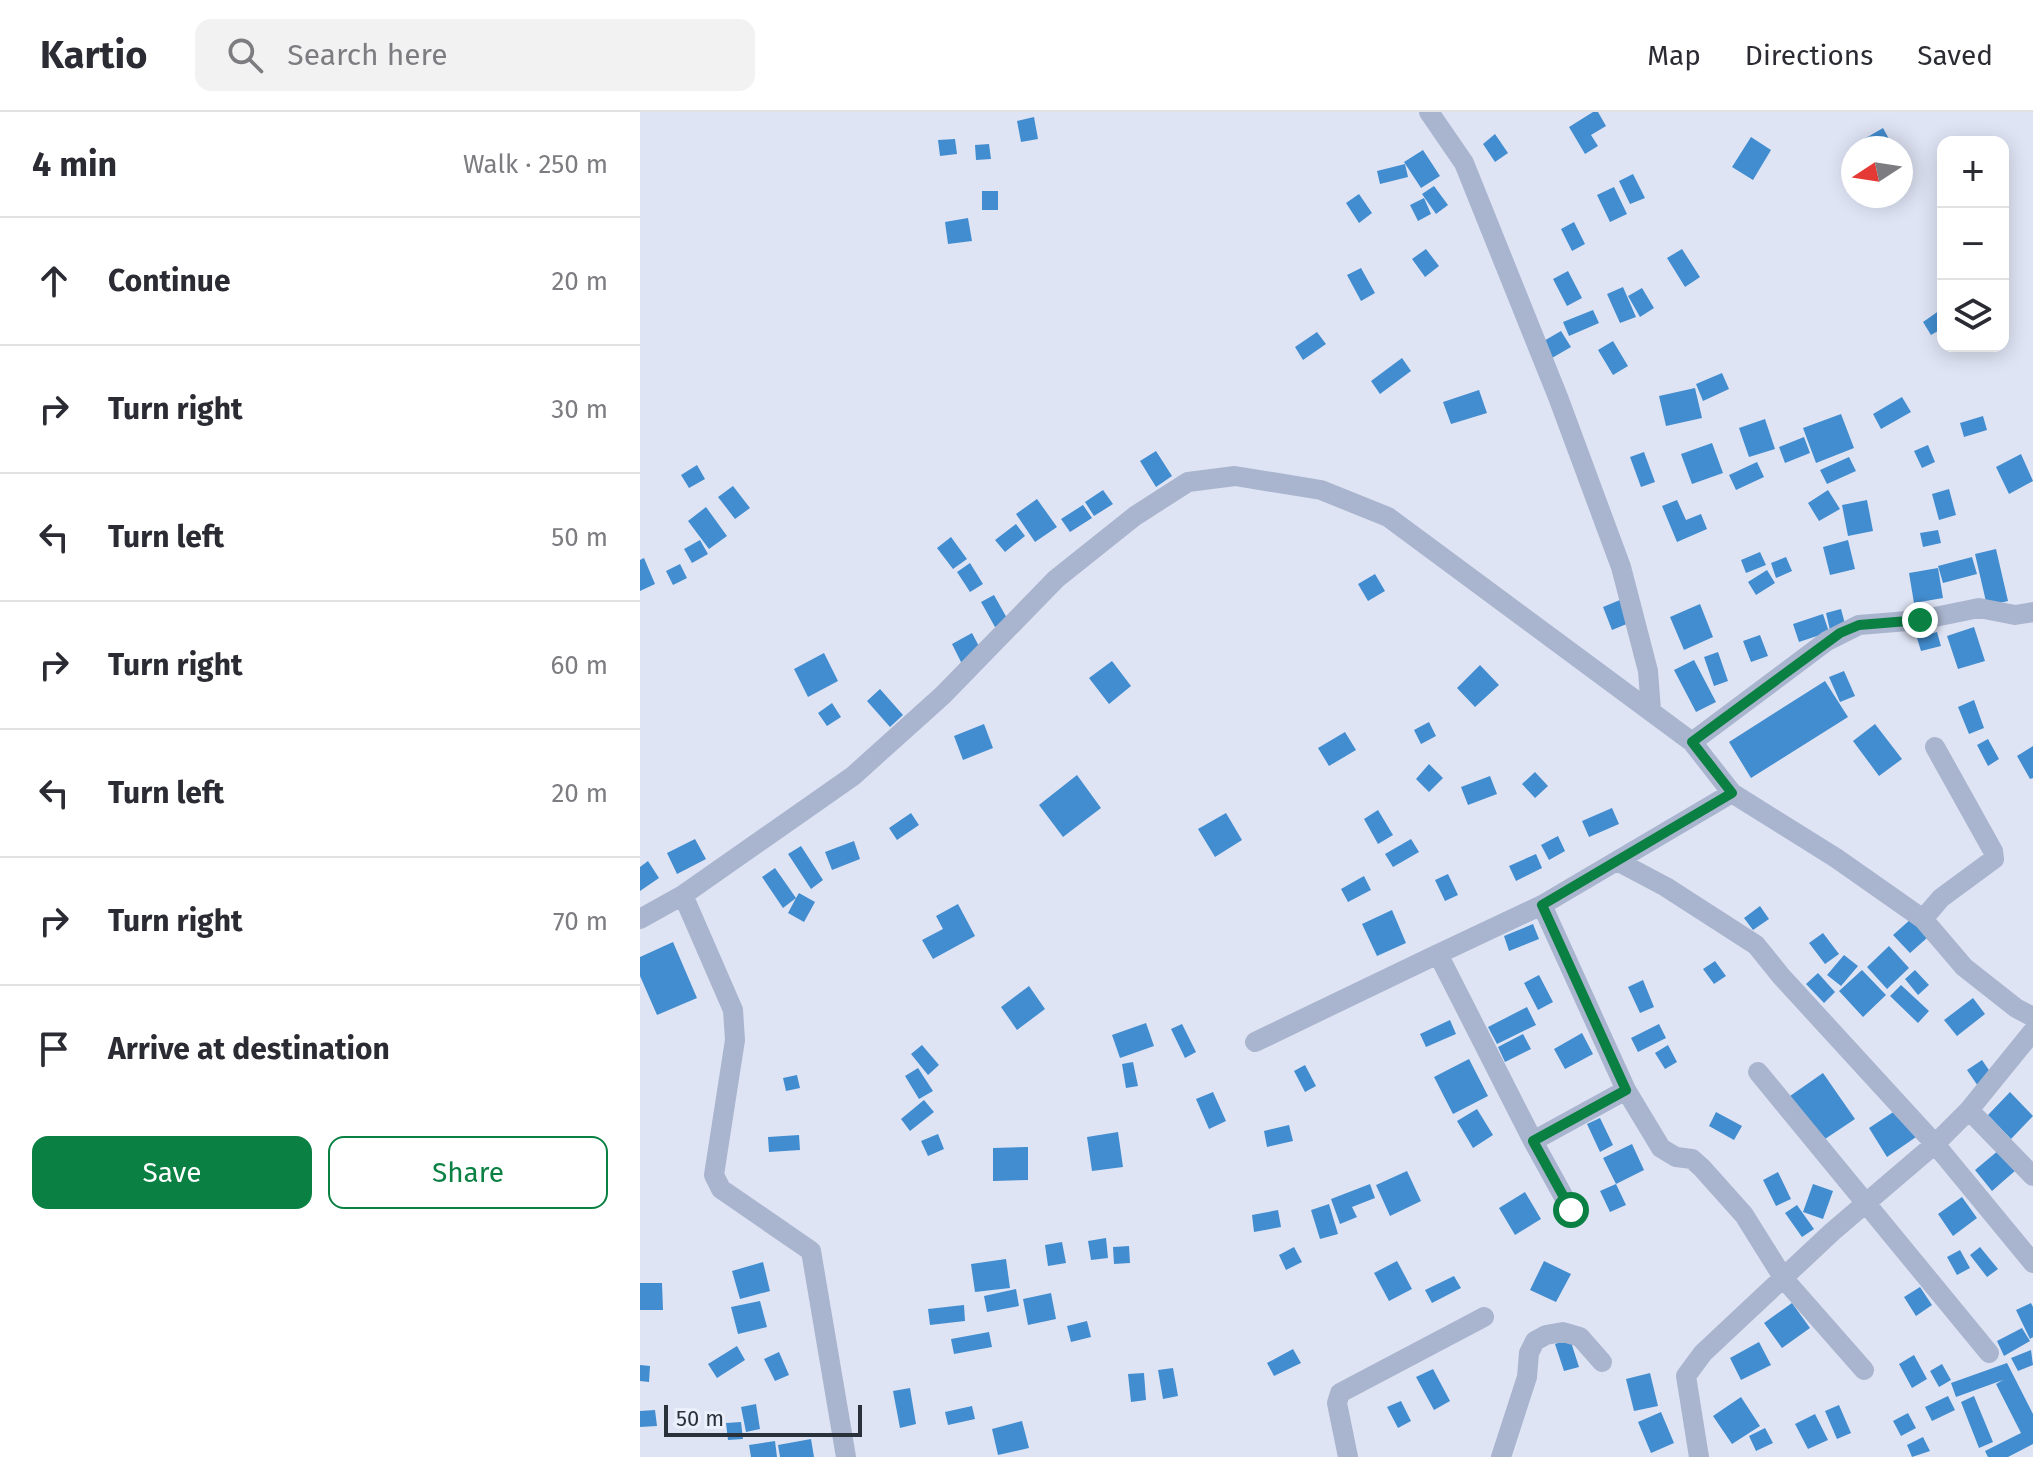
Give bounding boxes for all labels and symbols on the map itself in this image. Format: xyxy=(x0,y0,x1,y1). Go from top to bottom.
north arrow xyxy=(1841,136,1913,208)
route end xyxy=(1902,602,1938,638)
route start xyxy=(1553,1192,1589,1228)
scale bar xyxy=(664,1401,862,1437)

